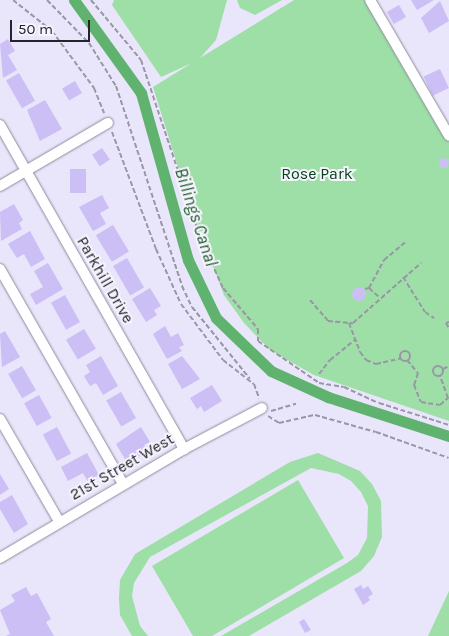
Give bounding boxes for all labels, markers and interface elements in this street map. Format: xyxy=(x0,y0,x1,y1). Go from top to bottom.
scale bar xyxy=(12,10,92,42)
text: 50 m xyxy=(18,20,53,38)
park label: Rose Park xyxy=(281,164,353,184)
water label: Billings Canal xyxy=(170,165,222,269)
street label: Parkhill Drive xyxy=(72,233,138,327)
street label: 21st Street West xyxy=(67,429,177,505)

